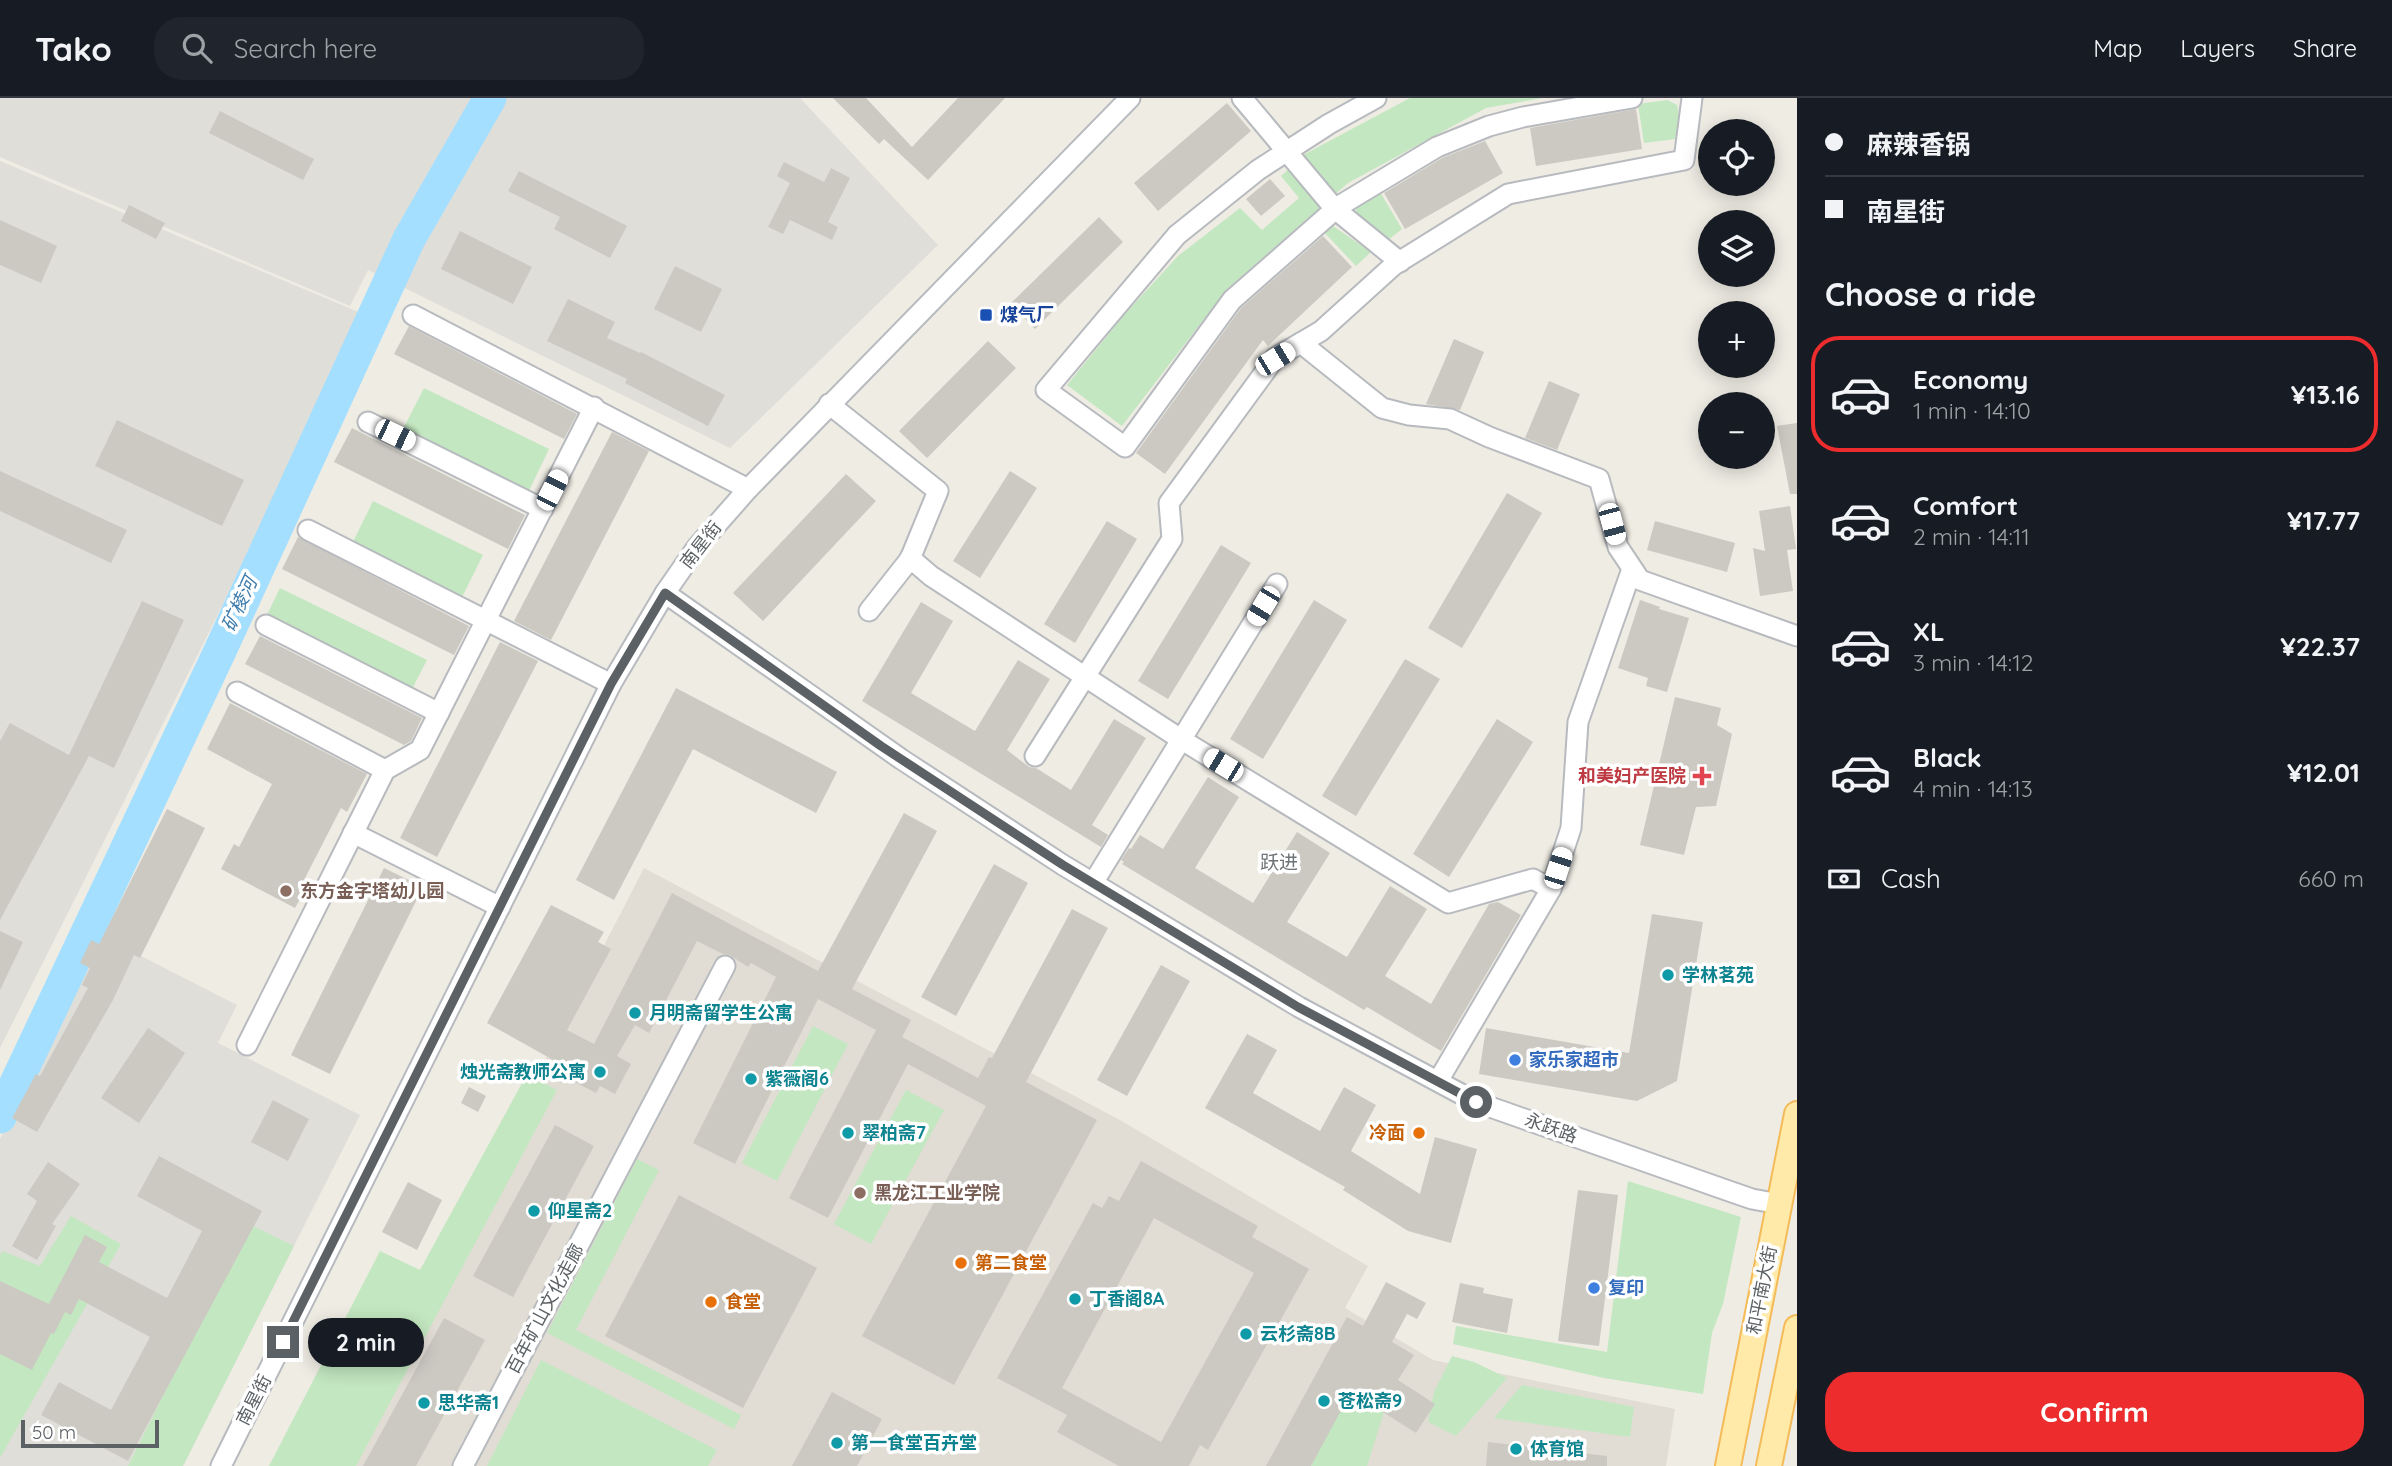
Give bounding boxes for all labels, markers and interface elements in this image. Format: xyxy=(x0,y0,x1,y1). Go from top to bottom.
search box xyxy=(154,17,644,80)
text: Tako xyxy=(35,28,112,69)
icon: search xyxy=(178,29,216,67)
text: Search here xyxy=(234,32,377,65)
text: Map xyxy=(2093,33,2142,63)
text: Layers xyxy=(2180,33,2255,63)
text: Share xyxy=(2293,33,2357,63)
map controls xyxy=(1698,119,1775,469)
button: locate xyxy=(1698,119,1775,196)
text: 麻辣香锅 xyxy=(1867,128,1971,161)
text: 南星街 xyxy=(1867,195,1945,228)
button: layers xyxy=(1698,210,1775,287)
text: Choose a ride xyxy=(1825,274,2037,314)
button: + xyxy=(1698,301,1775,378)
place label: 煤气厂 xyxy=(1000,303,1054,326)
marker: 煤气厂 xyxy=(978,307,994,323)
car xyxy=(1252,339,1299,379)
icon: car xyxy=(1829,363,1892,426)
text: Economy xyxy=(1913,363,2028,396)
text: ¥13.16 xyxy=(2291,378,2360,411)
button: − xyxy=(1698,392,1775,469)
text: 1 min · 14:10 xyxy=(1913,396,2031,425)
car xyxy=(372,416,419,454)
car xyxy=(534,467,571,513)
icon: car xyxy=(1829,489,1892,552)
text: Comfort xyxy=(1913,489,2018,522)
car xyxy=(1597,501,1628,547)
text: ¥17.77 xyxy=(2287,504,2360,537)
street label: 南星街 xyxy=(675,516,726,573)
text: 2 min · 14:11 xyxy=(1913,522,2030,551)
water label: 矿棱河 xyxy=(216,569,264,635)
car xyxy=(1244,583,1283,629)
icon: car xyxy=(1829,615,1892,678)
text: XL xyxy=(1913,615,1945,648)
text: ¥22.37 xyxy=(2280,630,2360,663)
text: 3 min · 14:12 xyxy=(1913,648,2033,677)
icon: car xyxy=(1829,741,1892,804)
text: Black xyxy=(1913,741,1982,774)
car xyxy=(1200,745,1247,785)
text: ¥12.01 xyxy=(2287,756,2360,789)
place label: 和美妇产医院 xyxy=(1578,764,1686,787)
marker: 和美妇产医院 xyxy=(1692,766,1712,786)
text: 4 min · 14:13 xyxy=(1913,774,2033,803)
car xyxy=(1542,845,1575,891)
district label: 跃进 xyxy=(1260,850,1298,874)
icon: cash xyxy=(1825,860,1863,898)
text: Cash xyxy=(1881,862,1941,895)
text: 660 m xyxy=(2298,864,2364,893)
place label: 东方金字塔幼儿园 xyxy=(300,879,444,902)
marker: 东方金字塔幼儿园 xyxy=(278,883,294,899)
place label: 学林茗苑 xyxy=(1682,963,1754,986)
marker: 学林茗苑 xyxy=(1660,967,1676,983)
place label: 月明斋留学生公寓 xyxy=(649,1001,793,1024)
marker: 月明斋留学生公寓 xyxy=(627,1005,643,1021)
place label: 家乐家超市 xyxy=(1529,1048,1619,1071)
marker: 家乐家超市 xyxy=(1507,1052,1523,1068)
place label: 烛光斋教师公寓 xyxy=(460,1060,586,1083)
marker: 烛光斋教师公寓 xyxy=(592,1064,608,1080)
place label: 紫薇阁6 xyxy=(765,1067,829,1090)
marker: 紫薇阁6 xyxy=(743,1071,759,1087)
route start xyxy=(1460,1086,1492,1118)
street label: 永跃路 xyxy=(1522,1107,1580,1148)
place label: 翠柏斋7 xyxy=(862,1121,926,1144)
place label: 冷面 xyxy=(1369,1121,1405,1144)
marker: 翠柏斋7 xyxy=(840,1125,856,1141)
marker: 冷面 xyxy=(1411,1125,1427,1141)
place label: 黑龙江工业学院 xyxy=(874,1181,1000,1204)
marker: 黑龙江工业学院 xyxy=(852,1185,868,1201)
place label: 仰星斋2 xyxy=(548,1199,612,1222)
marker: 仰星斋2 xyxy=(526,1203,542,1219)
street label: 百年矿山文化走廊 xyxy=(501,1240,589,1378)
street label: 和平南大街 xyxy=(1742,1244,1781,1336)
place label: 第二食堂 xyxy=(975,1251,1047,1274)
marker: 第二食堂 xyxy=(953,1255,969,1271)
place label: 复印 xyxy=(1608,1276,1644,1299)
marker: 复印 xyxy=(1586,1280,1602,1296)
place label: 丁香阁8A xyxy=(1089,1287,1165,1310)
place label: 食堂 xyxy=(725,1290,761,1313)
marker: 丁香阁8A xyxy=(1067,1291,1083,1307)
marker: 食堂 xyxy=(703,1294,719,1310)
callout: 2 min xyxy=(308,1318,423,1366)
place label: 云杉斋8B xyxy=(1260,1322,1336,1345)
route end xyxy=(267,1326,299,1358)
marker: 云杉斋8B xyxy=(1238,1326,1254,1342)
text: 2 min xyxy=(336,1328,396,1357)
street label: 南星街 xyxy=(231,1370,276,1429)
button: Confirm xyxy=(1825,1372,2364,1452)
place label: 苍松斋9 xyxy=(1338,1389,1402,1412)
place label: 思华斋1 xyxy=(438,1391,499,1414)
marker: 苍松斋9 xyxy=(1316,1393,1332,1409)
marker: 思华斋1 xyxy=(416,1395,432,1411)
scale bar xyxy=(21,1417,159,1449)
text: 50 m xyxy=(32,1420,76,1444)
place label: 第一食堂百卉堂 xyxy=(851,1431,977,1454)
marker: 第一食堂百卉堂 xyxy=(829,1435,845,1451)
place label: 体育馆 xyxy=(1530,1437,1584,1460)
marker: 体育馆 xyxy=(1508,1441,1524,1457)

